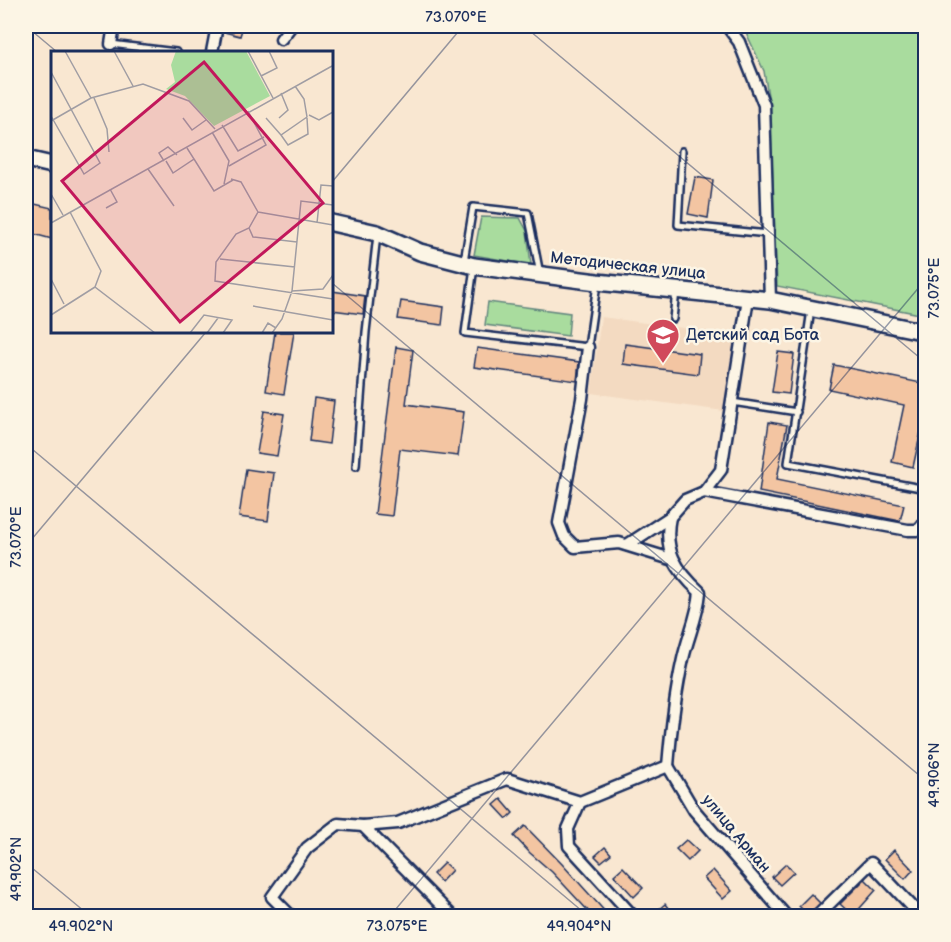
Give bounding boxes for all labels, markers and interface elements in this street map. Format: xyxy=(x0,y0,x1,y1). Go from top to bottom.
text: 73.070°E xyxy=(425,8,487,27)
inset map xyxy=(51,51,333,333)
street label: Методическая улица xyxy=(549,248,707,284)
text: 73.075°E xyxy=(925,257,944,318)
school or university icon: Детский сад Бота xyxy=(645,317,681,364)
place label: Детский сад Бота xyxy=(686,326,820,345)
text: 73.070°E xyxy=(7,506,26,568)
text: 49.906°N xyxy=(925,742,944,808)
street label: улица Арман xyxy=(698,791,774,877)
text: 49.902°N xyxy=(7,837,26,901)
text: 49.902°N xyxy=(49,917,113,936)
text: 73.075°E xyxy=(367,917,428,936)
text: 49.904°N xyxy=(547,917,611,936)

